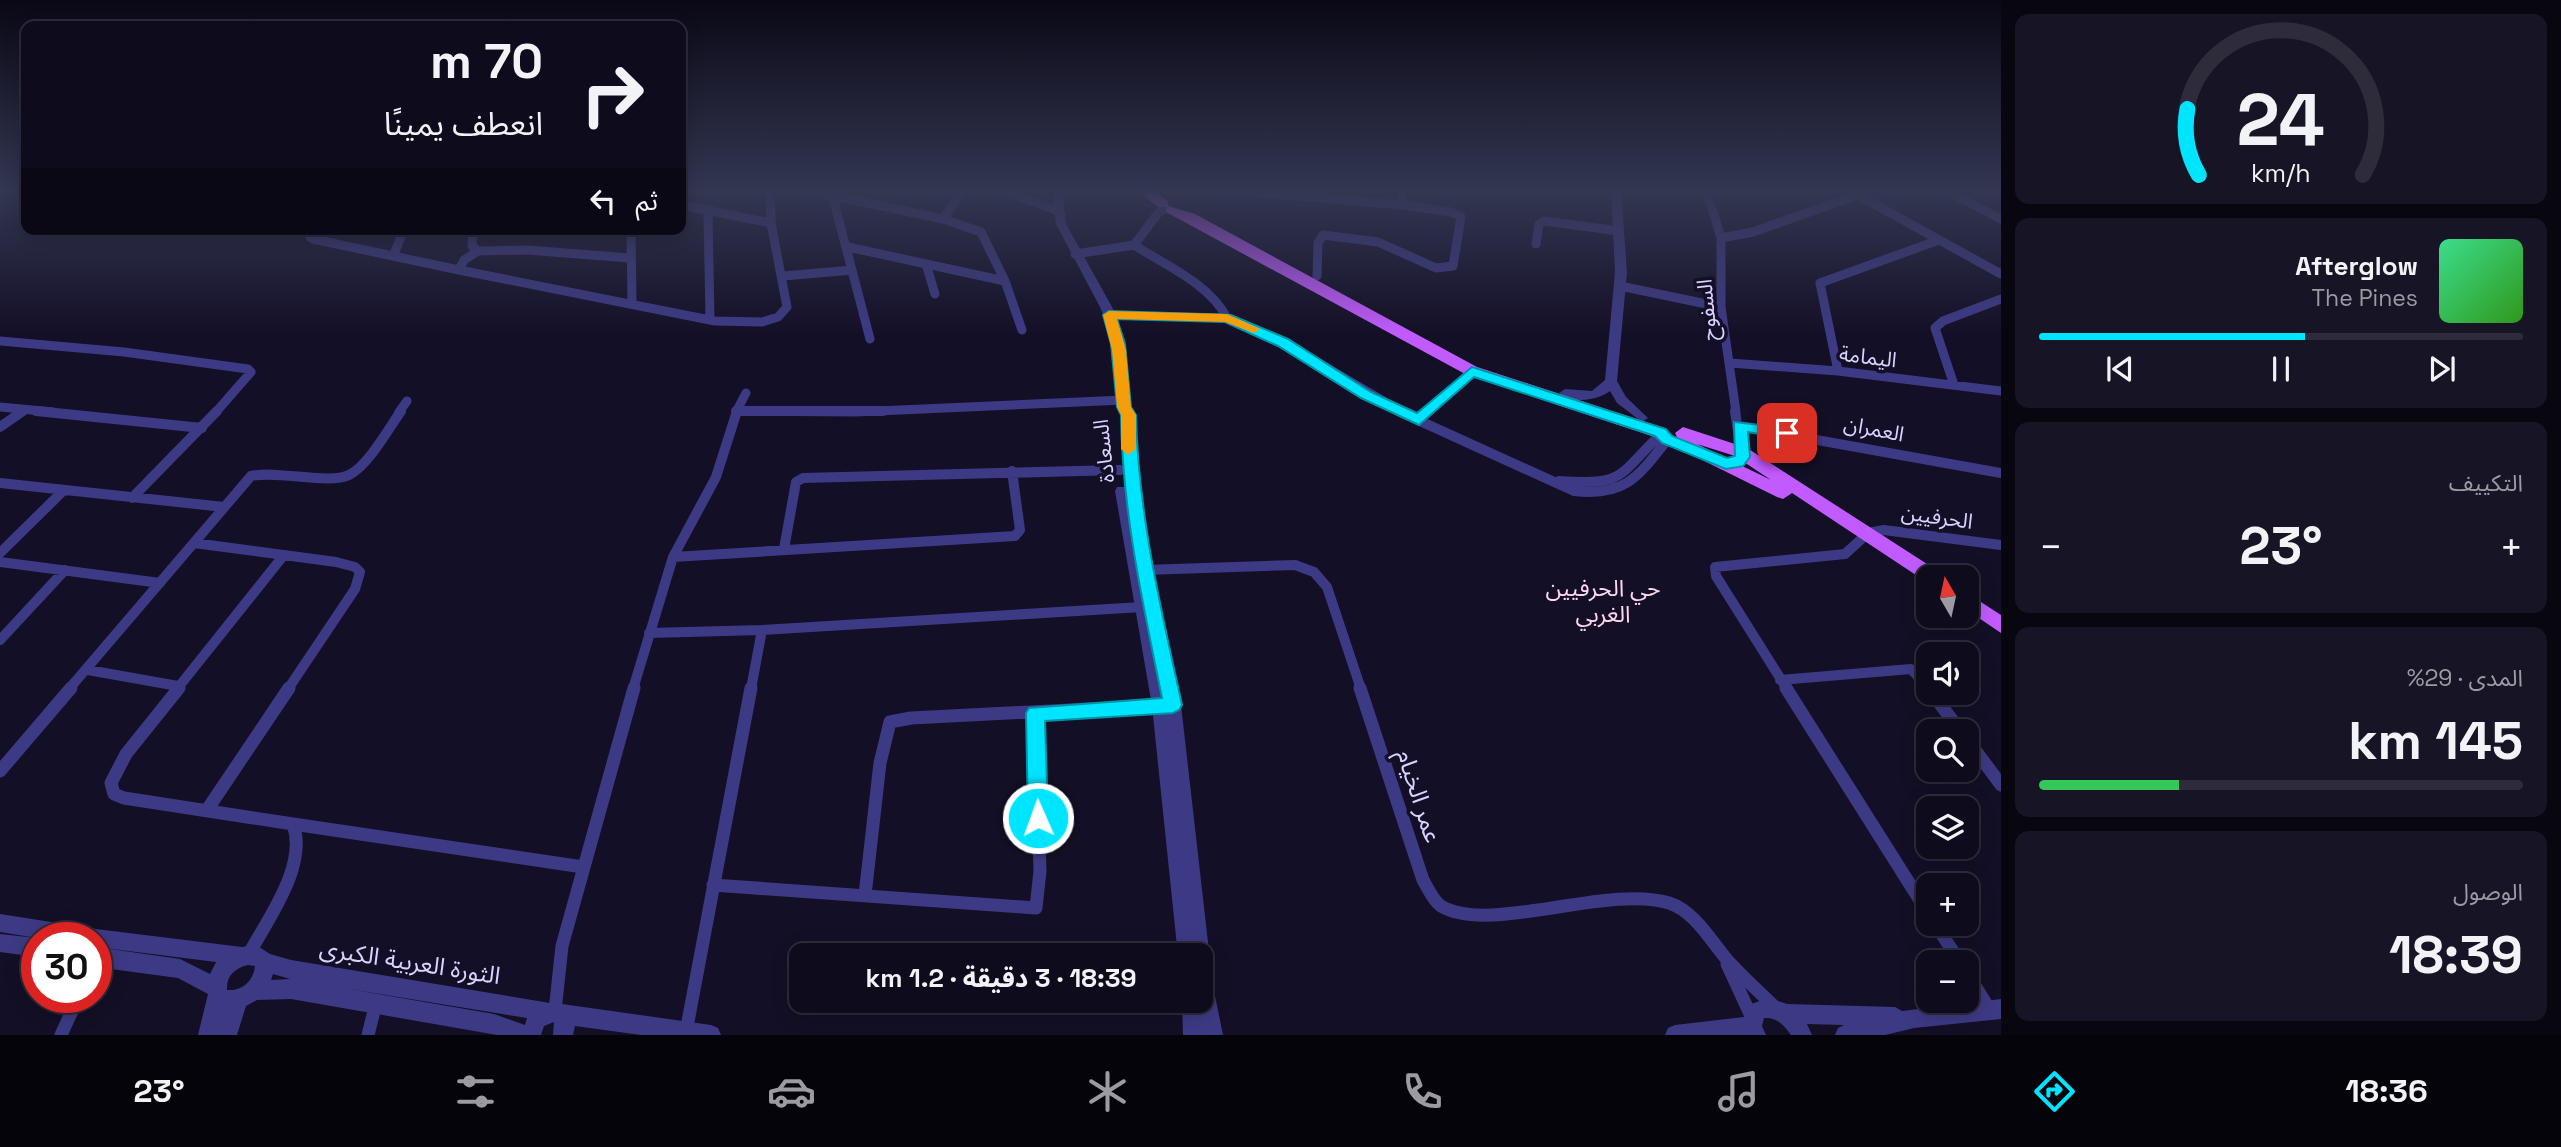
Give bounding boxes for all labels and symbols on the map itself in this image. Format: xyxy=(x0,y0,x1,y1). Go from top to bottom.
street label: السفوح xyxy=(1690,278,1725,342)
street label: اليمامة xyxy=(1838,340,1898,373)
pin xyxy=(1757,403,1817,463)
street label: العمران xyxy=(1842,409,1906,448)
street label: السعادة xyxy=(1087,418,1120,484)
street label: الحرفيين xyxy=(1900,498,1975,535)
north arrow xyxy=(1916,565,1979,628)
district label: حي الحرفيين الغربي xyxy=(1545,573,1661,631)
street label: عمر الخيام xyxy=(1387,745,1449,847)
position arrow xyxy=(1001,781,1075,855)
speed limit sign: 30 xyxy=(21,922,112,1013)
street label: الثورة العربية الكبرى xyxy=(317,932,503,991)

